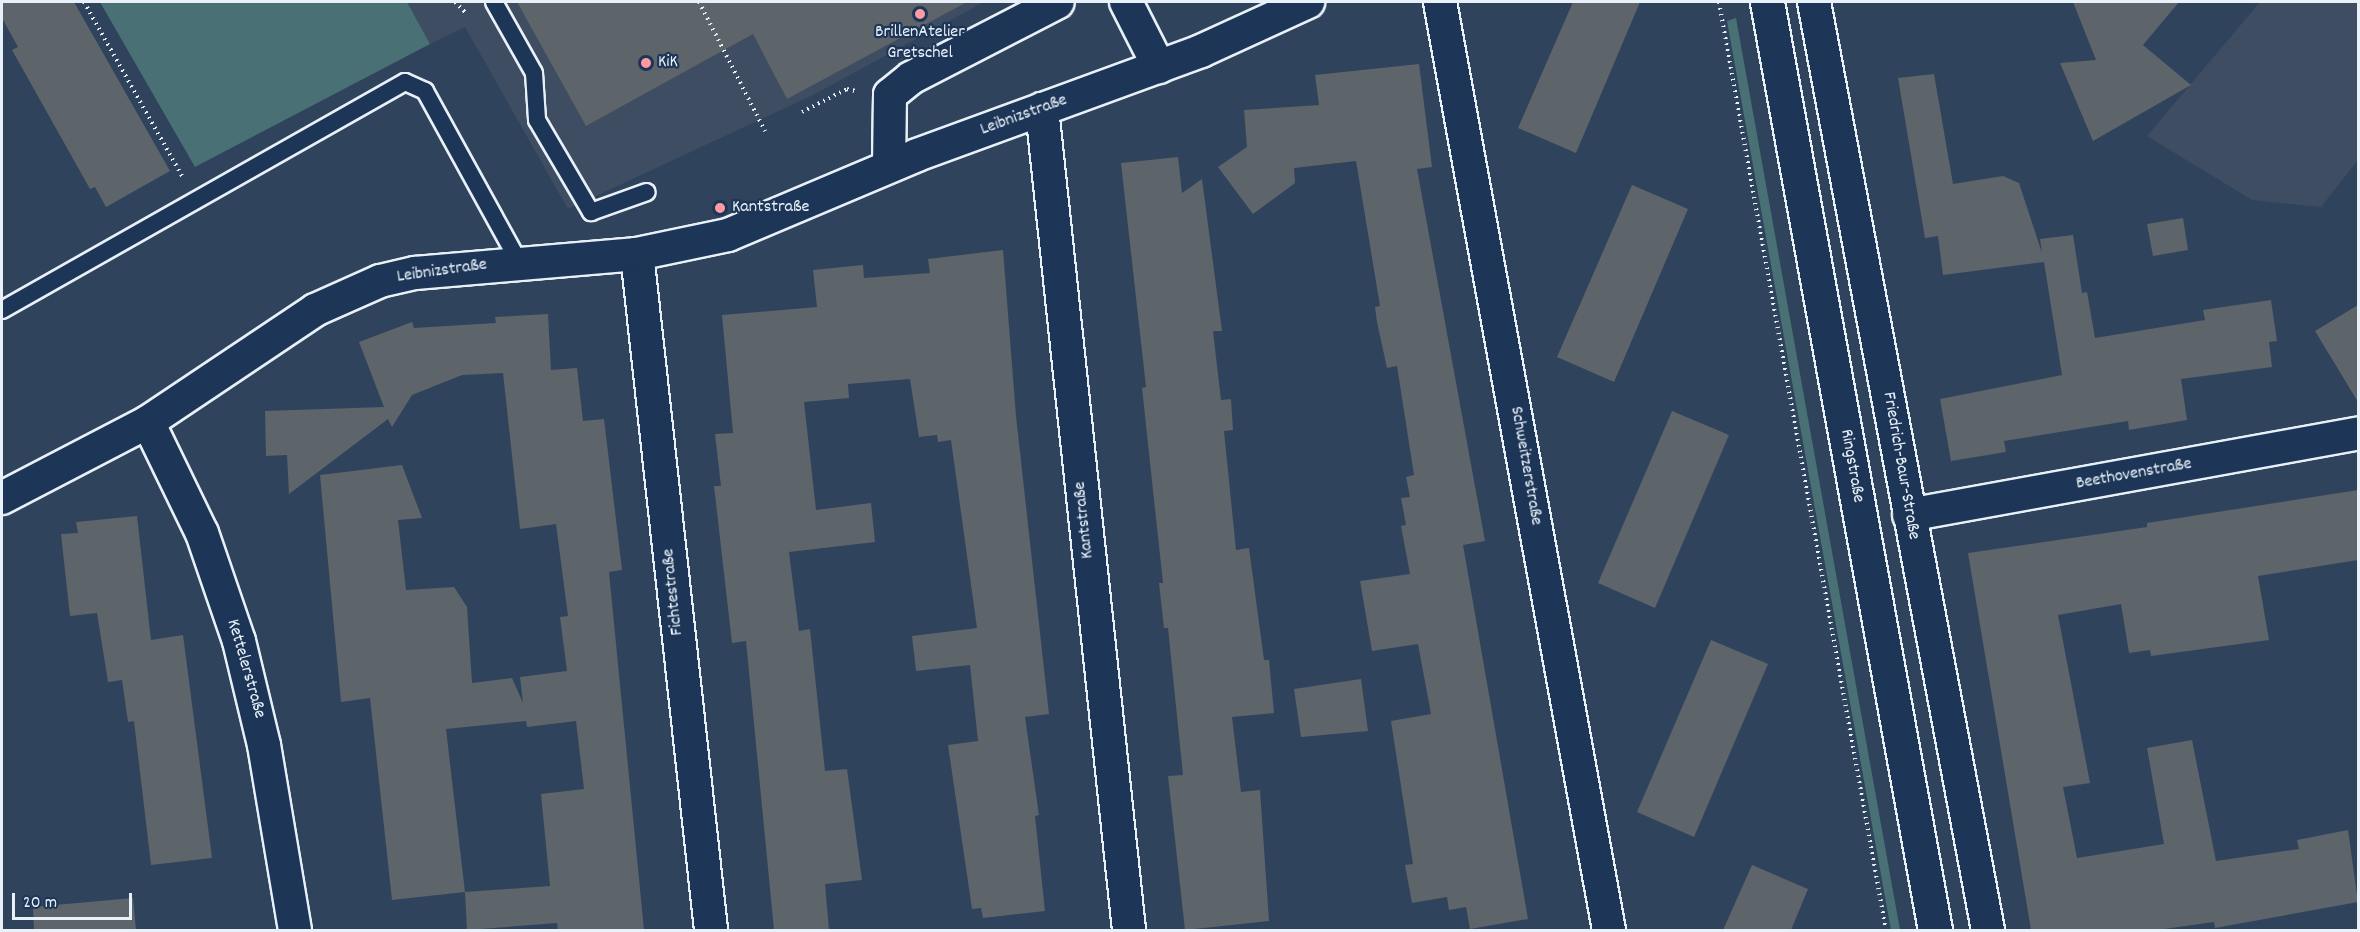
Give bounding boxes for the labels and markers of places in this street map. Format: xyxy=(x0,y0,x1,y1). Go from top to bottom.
marker: BrillenAtelier Gretschel xyxy=(913,7,927,21)
place label: BrillenAtelier Gretschel xyxy=(875,23,965,66)
place label: KiK xyxy=(658,52,678,74)
marker: KiK xyxy=(639,56,653,70)
place label: Kantstraße xyxy=(732,197,810,219)
marker: Kantstraße xyxy=(713,201,727,215)

